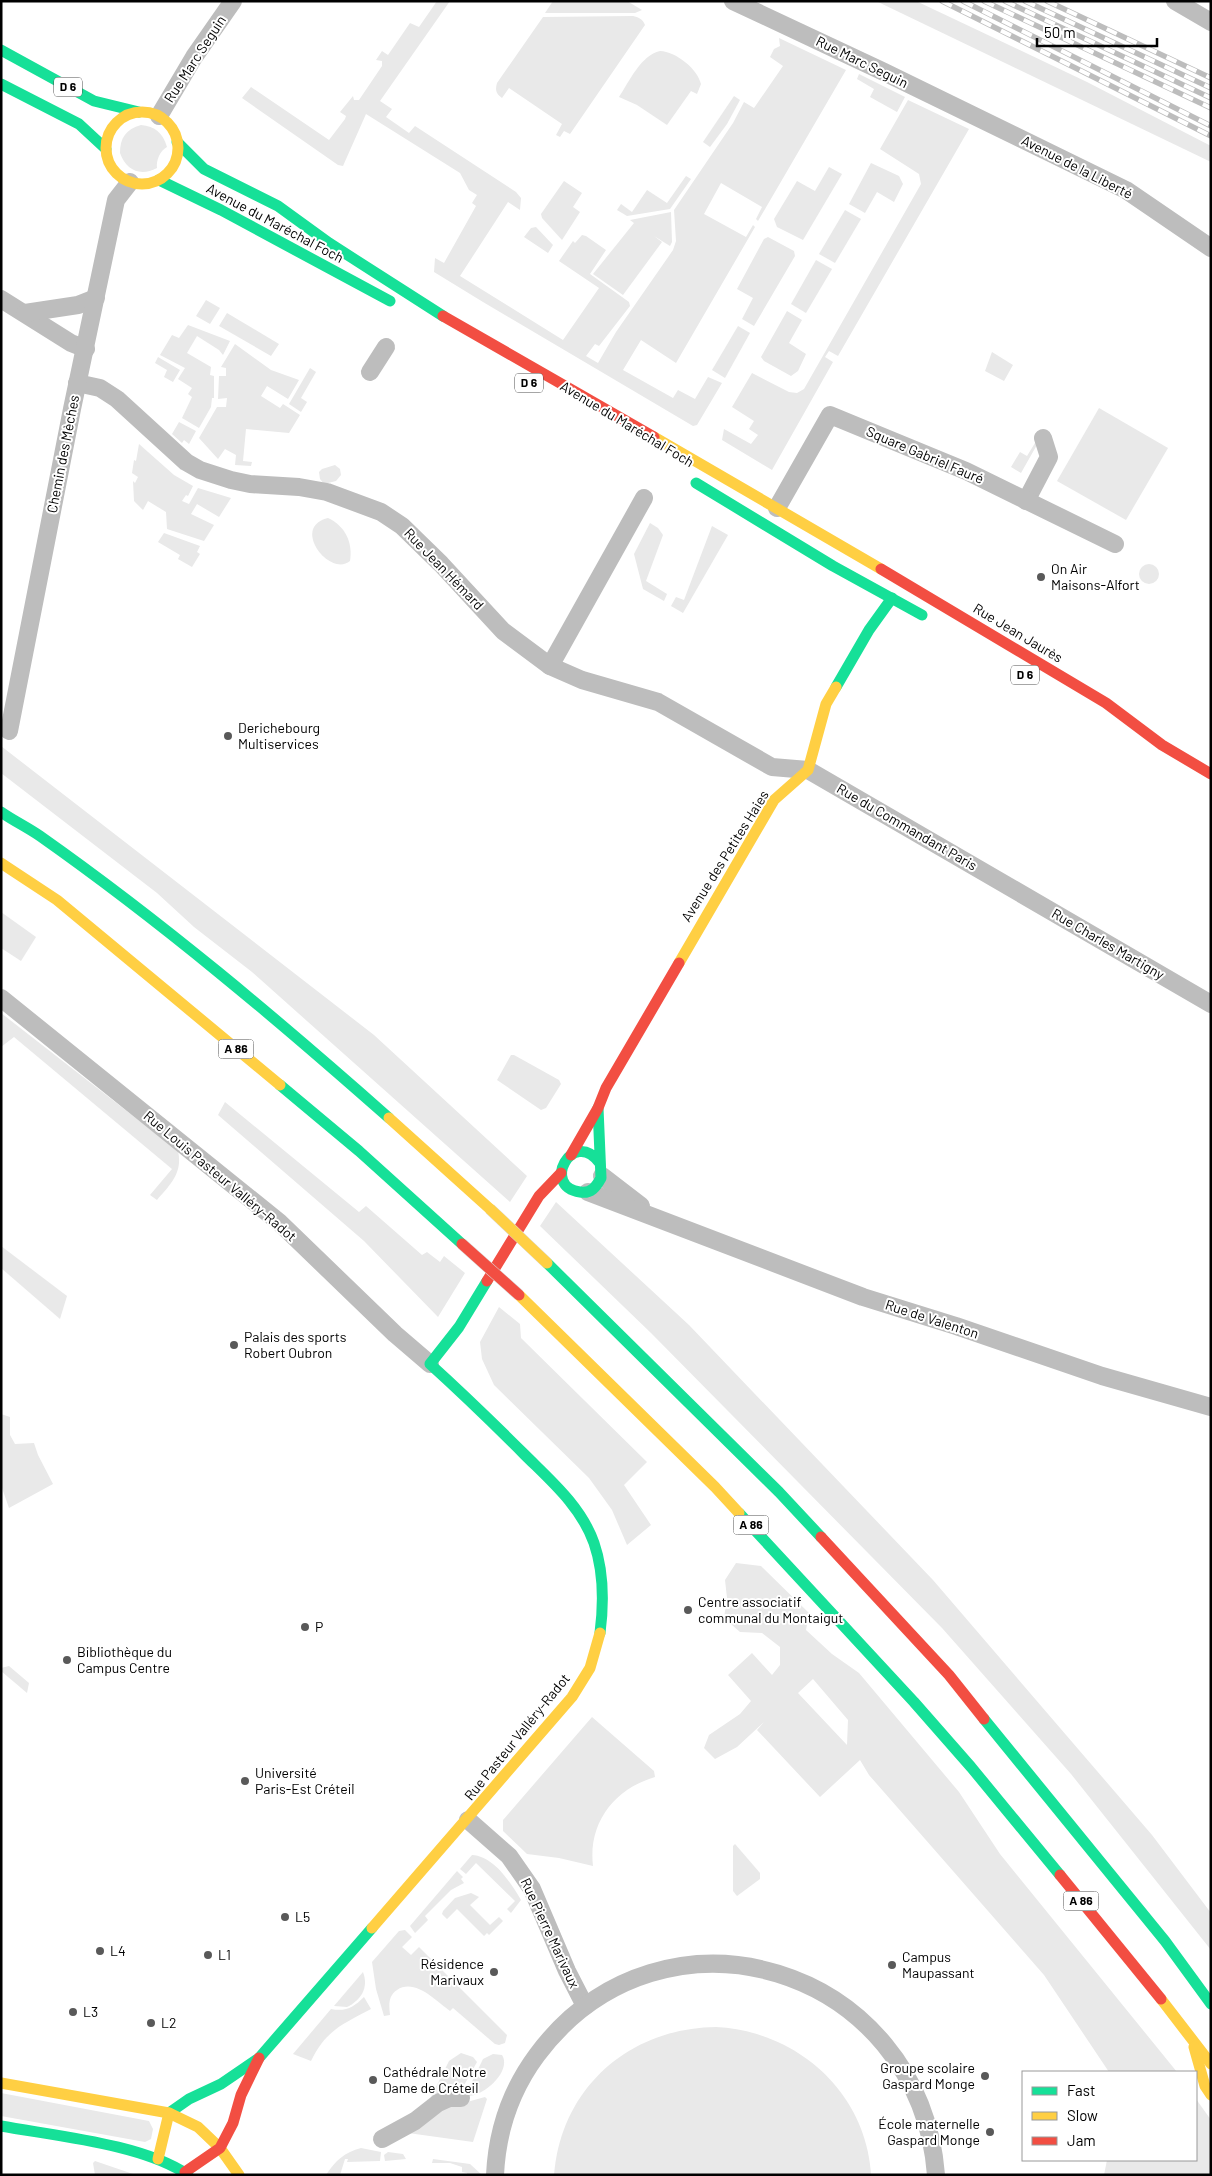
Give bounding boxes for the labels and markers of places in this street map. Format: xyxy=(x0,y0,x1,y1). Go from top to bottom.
place label: On Air Maisons-Alfort xyxy=(1051,560,1140,593)
marker: On Air Maisons-Alfort xyxy=(1035,571,1047,583)
place label: Derichebourg Multiservices xyxy=(238,719,320,752)
marker: Derichebourg Multiservices xyxy=(222,730,234,742)
place label: Palais des sports Robert Oubron xyxy=(244,1328,347,1361)
marker: Palais des sports Robert Oubron xyxy=(228,1339,240,1351)
place label: Centre associatif communal du Montaigut xyxy=(698,1593,843,1626)
marker: Centre associatif communal du Montaigut xyxy=(682,1604,694,1616)
place label: P xyxy=(315,1618,323,1635)
marker: P xyxy=(299,1621,311,1633)
place label: Bibliothèque du Campus Centre xyxy=(77,1643,172,1676)
marker: Bibliothèque du Campus Centre xyxy=(61,1654,73,1666)
place label: Université Paris-Est Créteil xyxy=(255,1764,354,1797)
marker: Université Paris-Est Créteil xyxy=(239,1775,251,1787)
place label: L5 xyxy=(295,1908,310,1925)
marker: L5 xyxy=(279,1911,291,1923)
place label: L4 xyxy=(110,1942,126,1959)
marker: L4 xyxy=(94,1945,106,1957)
place label: L1 xyxy=(218,1946,231,1963)
place label: Campus Maupassant xyxy=(902,1948,975,1981)
marker: L1 xyxy=(202,1949,214,1961)
place label: Résidence Marivaux xyxy=(421,1955,484,1988)
marker: Campus Maupassant xyxy=(886,1959,898,1971)
marker: Résidence Marivaux xyxy=(488,1966,500,1978)
place label: L3 xyxy=(83,2003,98,2020)
marker: L3 xyxy=(67,2006,79,2018)
place label: L2 xyxy=(161,2014,176,2031)
marker: L2 xyxy=(145,2017,157,2029)
place label: Groupe scolaire Gaspard Monge xyxy=(880,2059,975,2092)
place label: Cathédrale Notre Dame de Créteil xyxy=(383,2063,486,2096)
marker: Groupe scolaire Gaspard Monge xyxy=(979,2070,991,2082)
marker: Cathédrale Notre Dame de Créteil xyxy=(367,2074,379,2086)
place label: École maternelle Gaspard Monge xyxy=(878,2115,980,2148)
marker: École maternelle Gaspard Monge xyxy=(984,2126,996,2138)

